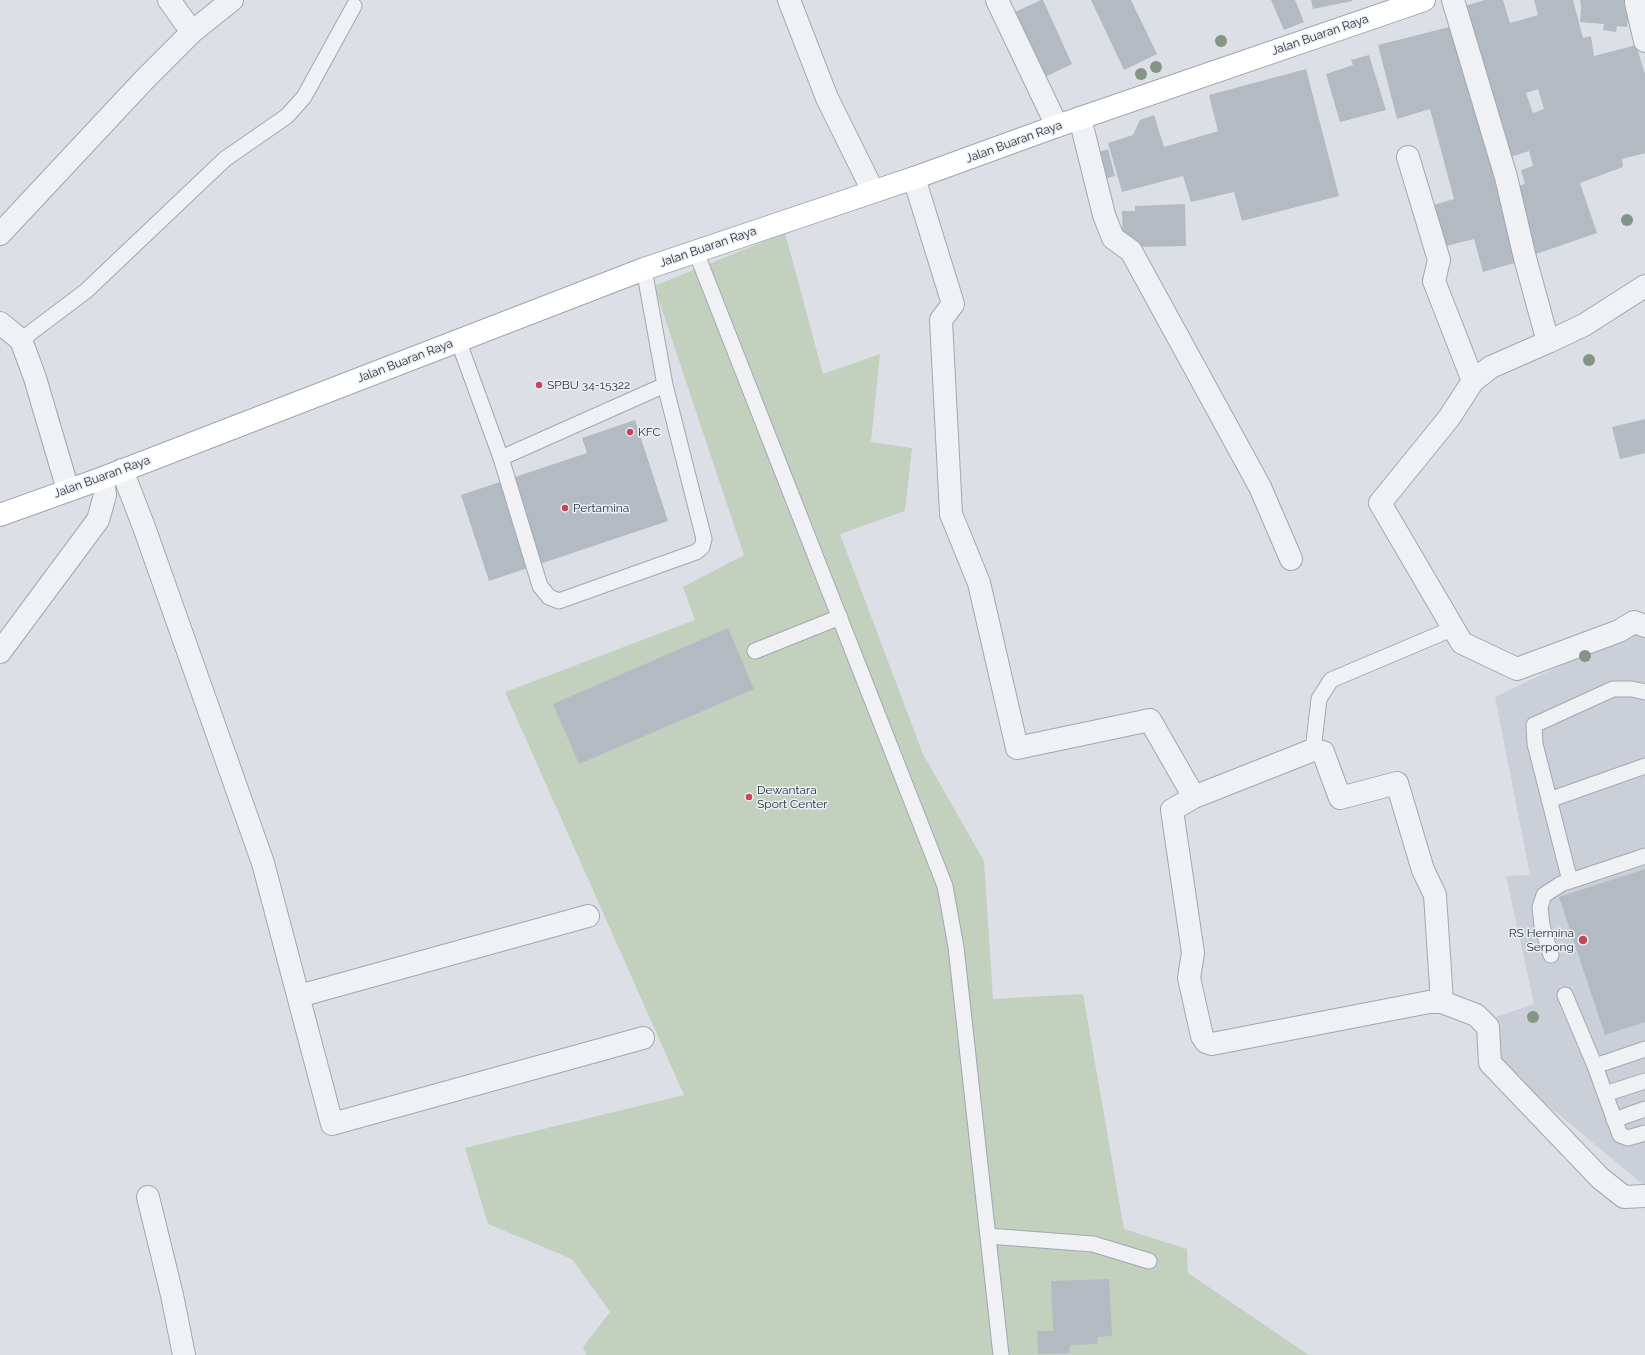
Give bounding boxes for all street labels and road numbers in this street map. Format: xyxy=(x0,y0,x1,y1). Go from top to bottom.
street label: Jalan Buaran Raya xyxy=(1270,12,1370,58)
street label: Jalan Buaran Raya xyxy=(964,118,1064,166)
street label: Jalan Buaran Raya xyxy=(658,224,758,270)
street label: Jalan Buaran Raya xyxy=(355,336,455,386)
street label: Jalan Buaran Raya xyxy=(52,453,152,501)

